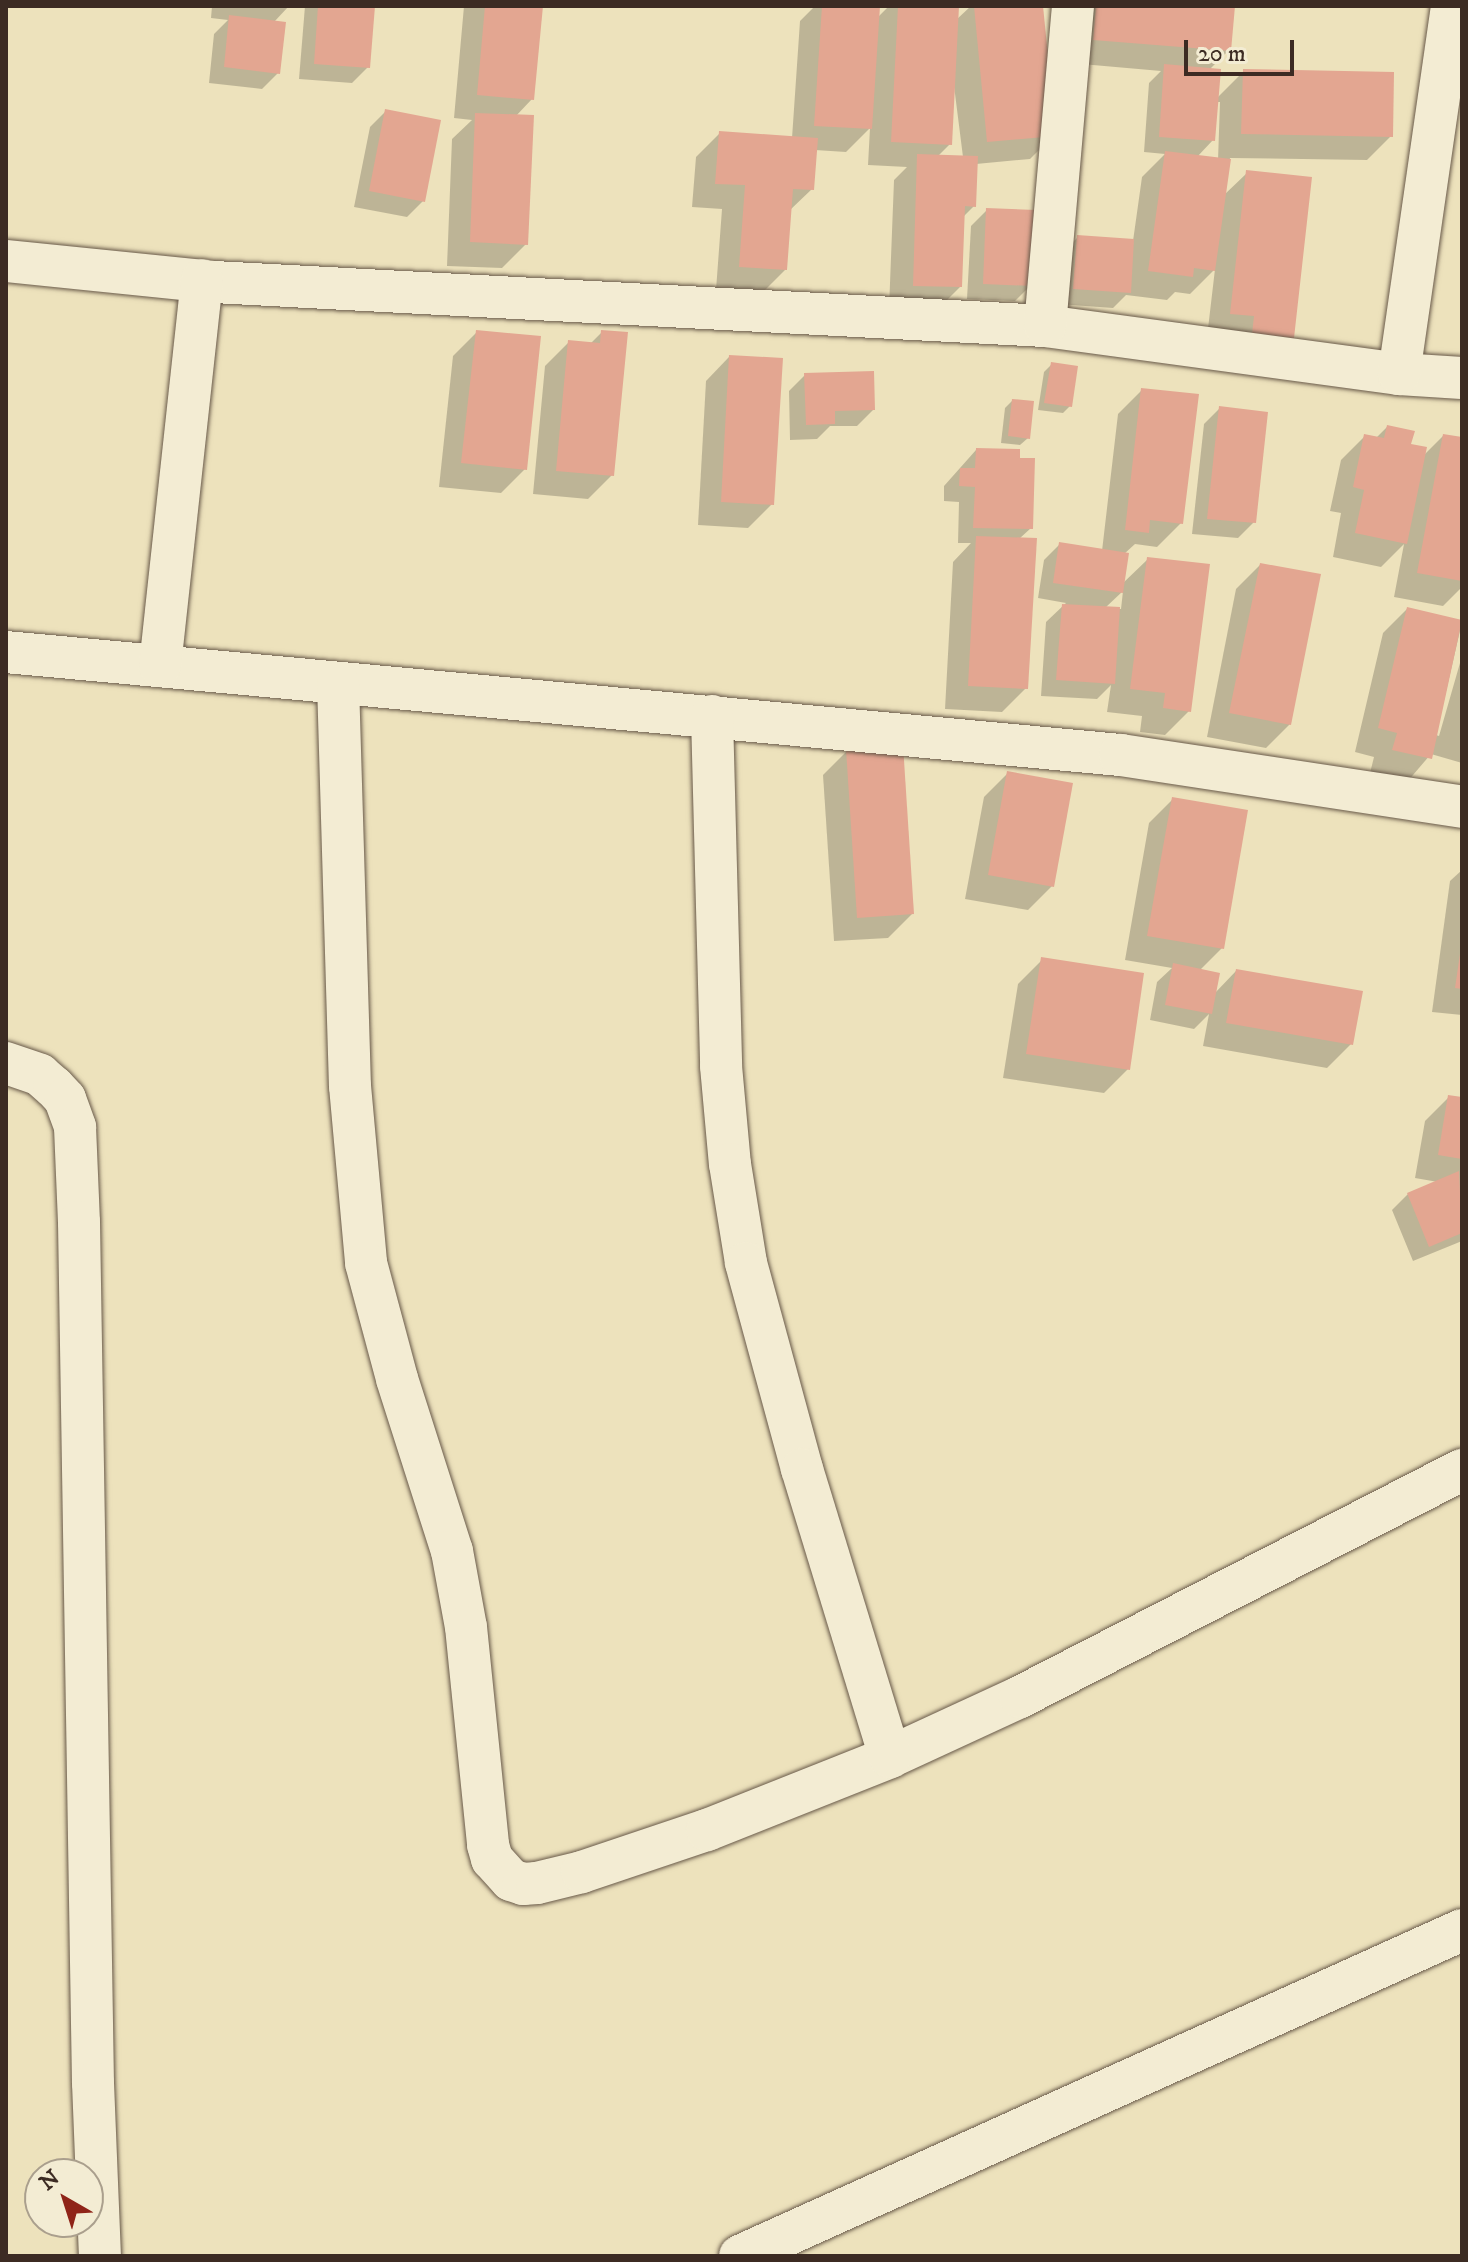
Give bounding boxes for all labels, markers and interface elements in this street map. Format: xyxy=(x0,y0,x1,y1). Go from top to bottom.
scale bar xyxy=(1188,24,1298,74)
text: 20 m xyxy=(1198,39,1246,69)
north arrow xyxy=(24,2158,104,2238)
text: N xyxy=(34,2164,65,2197)

